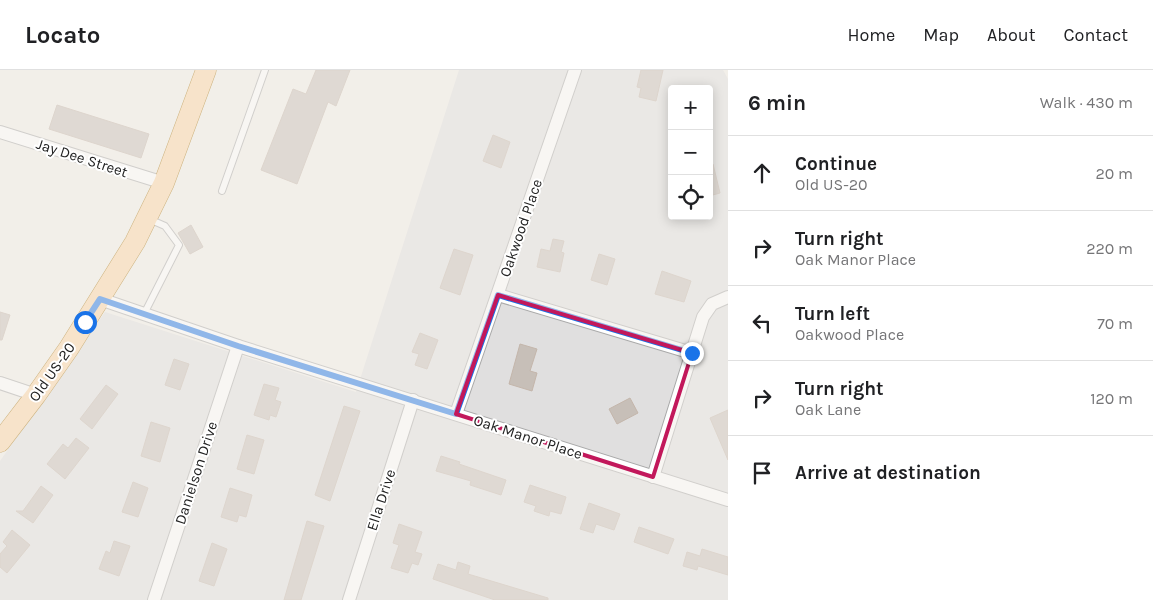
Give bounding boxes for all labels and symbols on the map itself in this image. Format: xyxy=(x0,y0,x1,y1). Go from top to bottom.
street label: Jay Dee Street xyxy=(34,135,130,181)
street label: Oakwood Place xyxy=(496,177,546,279)
route start xyxy=(74,311,97,334)
street label: Old US-20 xyxy=(25,339,79,405)
route end xyxy=(681,342,704,365)
street label: Oak Manor Place xyxy=(471,411,585,463)
street label: Danielson Drive xyxy=(171,419,221,527)
street label: Ella Drive xyxy=(363,467,399,533)

